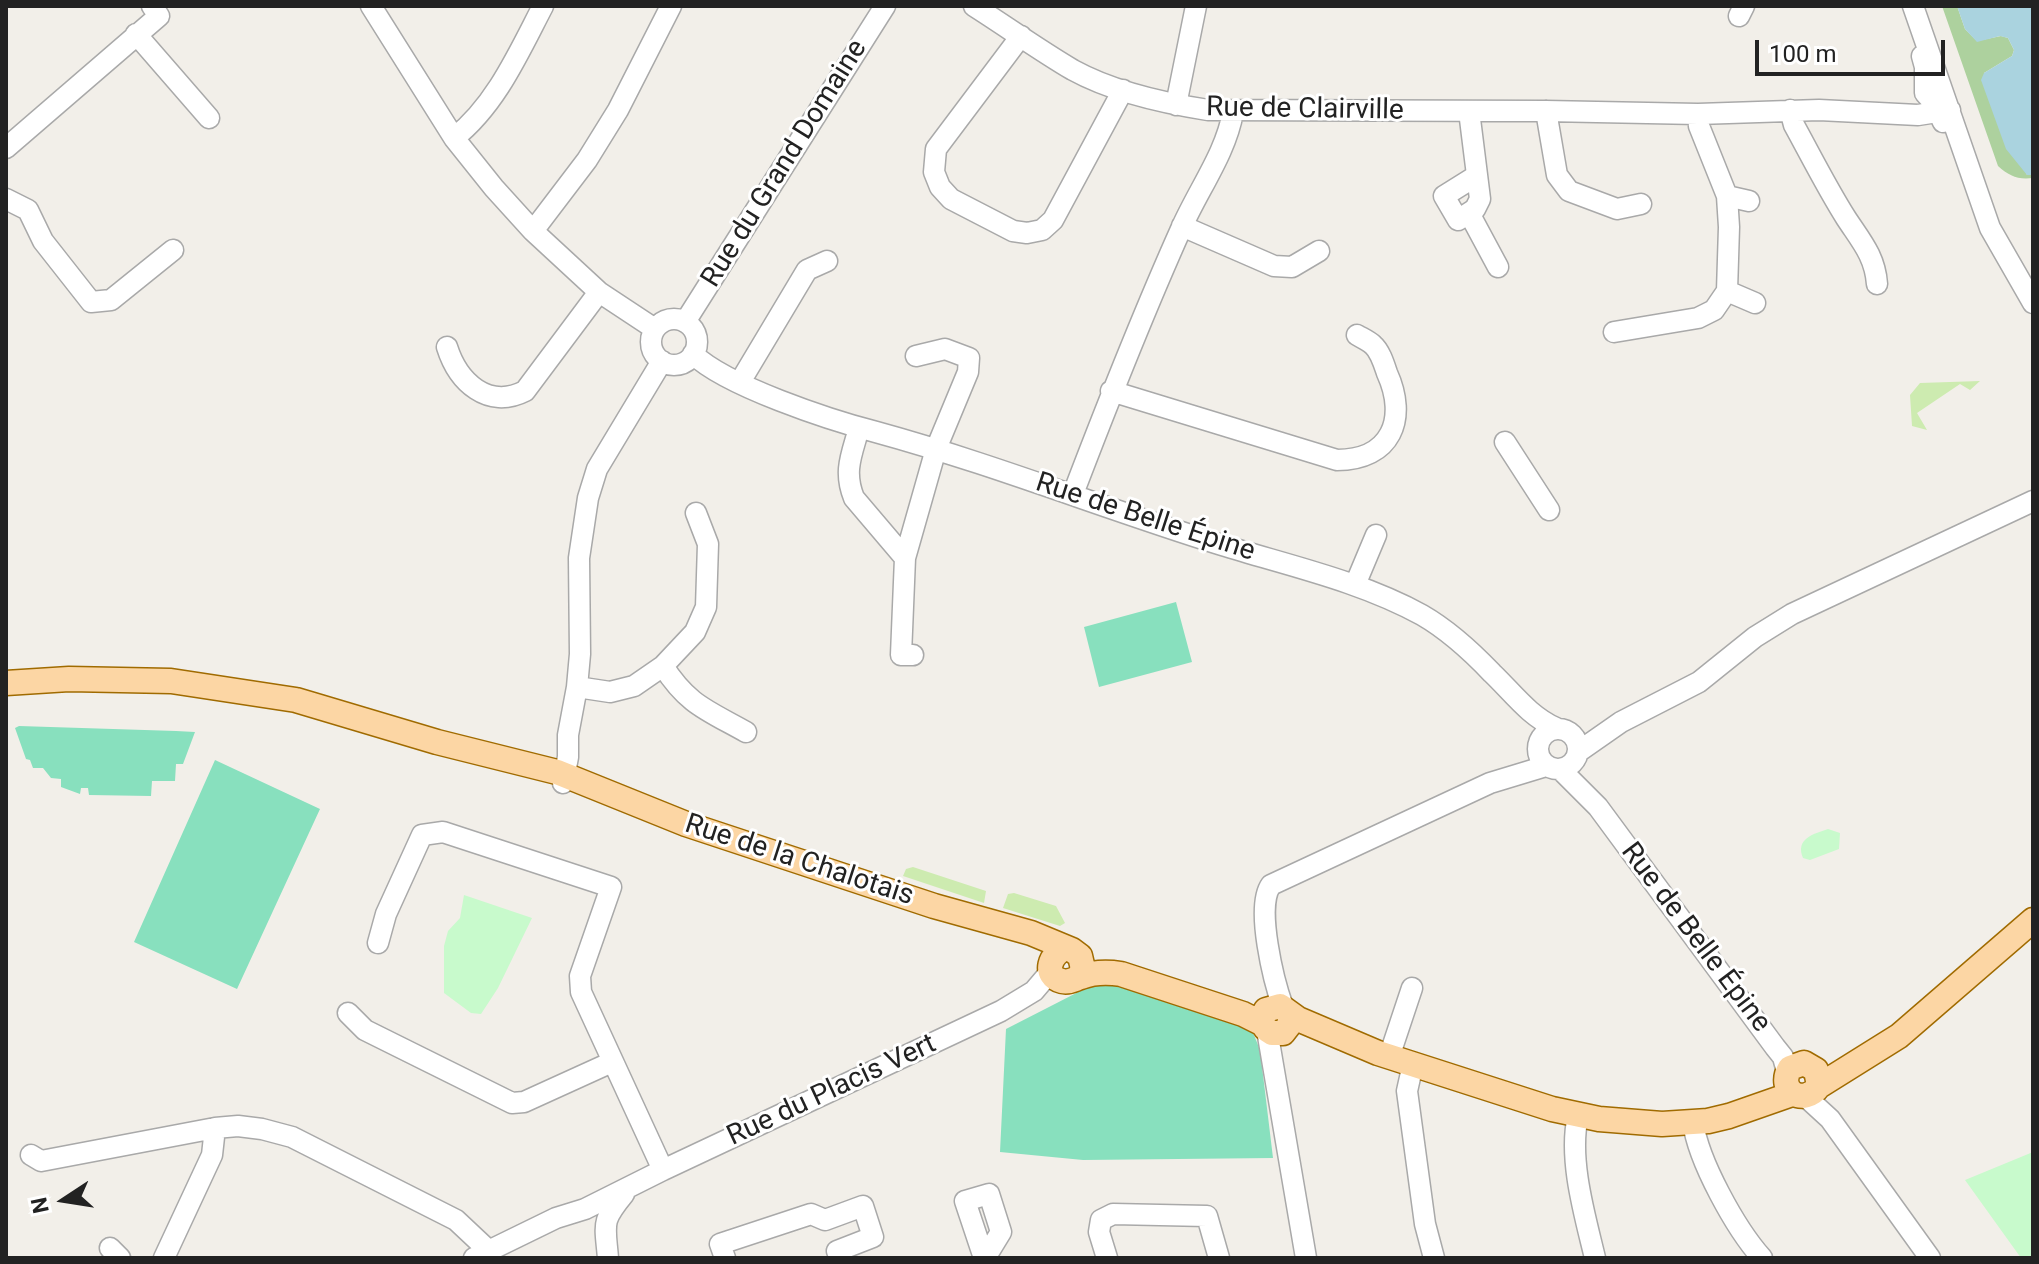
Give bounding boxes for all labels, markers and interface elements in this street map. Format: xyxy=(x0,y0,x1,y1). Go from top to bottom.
scale bar xyxy=(1759,24,1949,74)
street label: Rue du Grand Domaine xyxy=(695,34,875,294)
text: 100 m xyxy=(1769,40,1836,68)
street label: Rue de Clairville xyxy=(1206,91,1404,129)
street label: Rue de Belle Épine xyxy=(1031,467,1259,569)
street label: Rue de la Chalotais xyxy=(680,808,918,914)
street label: Rue de Belle Épine xyxy=(1613,837,1777,1039)
street label: Rue du Placis Vert xyxy=(722,1028,942,1154)
north arrow xyxy=(24,1160,104,1240)
text: N xyxy=(26,1195,54,1215)

